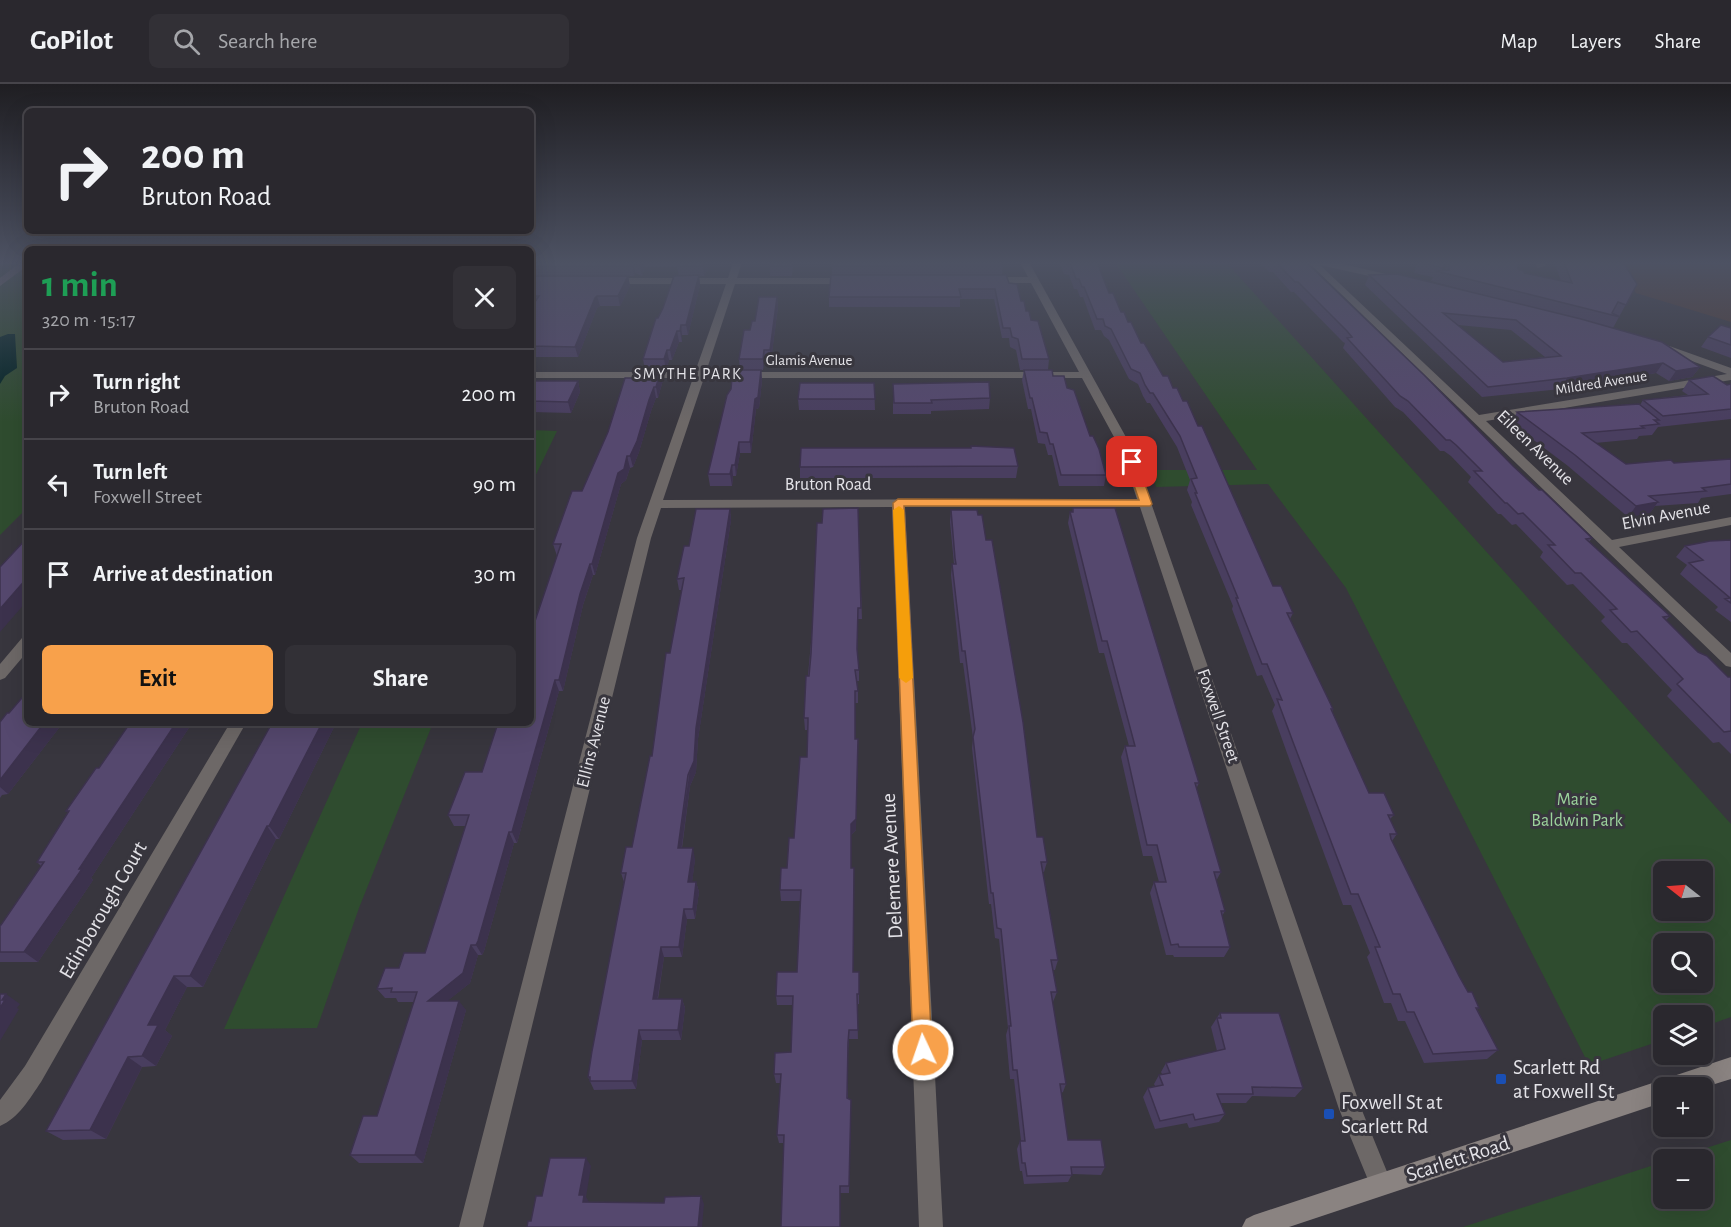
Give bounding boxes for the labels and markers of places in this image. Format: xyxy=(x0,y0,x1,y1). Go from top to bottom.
pin xyxy=(1106,436,1157,487)
place label: Scarlett Rd at Foxwell St xyxy=(1513,1057,1615,1102)
marker: Scarlett Rd at Foxwell St xyxy=(1494,1072,1508,1086)
place label: Foxwell St at Scarlett Rd xyxy=(1341,1092,1443,1137)
marker: Foxwell St at Scarlett Rd xyxy=(1322,1107,1336,1121)

